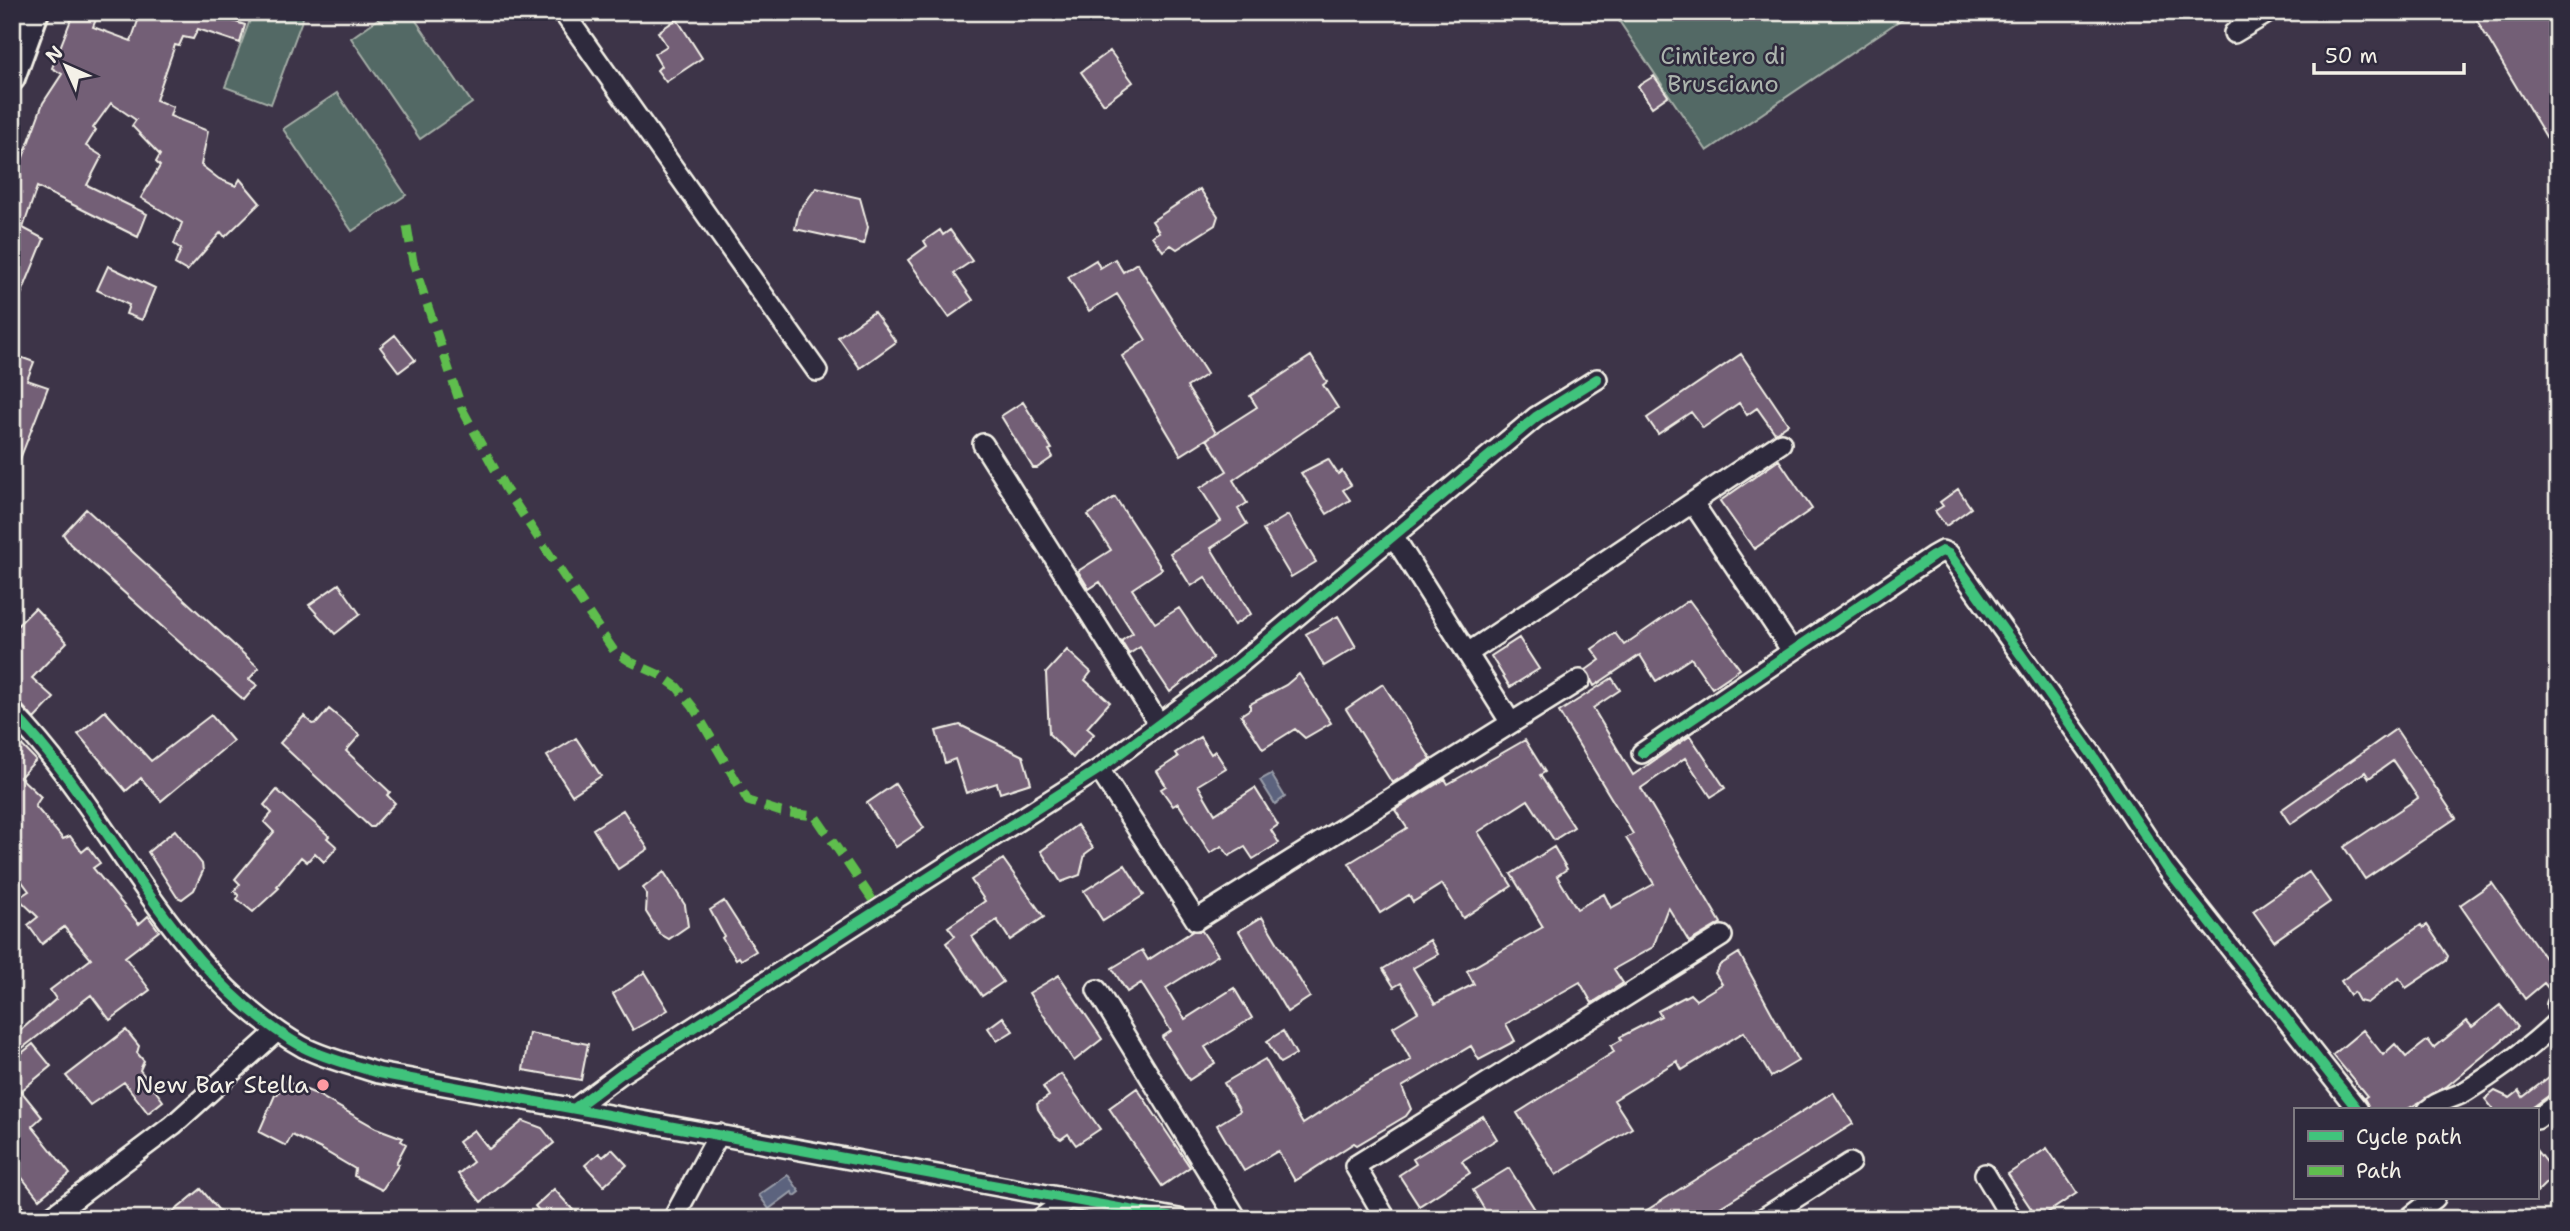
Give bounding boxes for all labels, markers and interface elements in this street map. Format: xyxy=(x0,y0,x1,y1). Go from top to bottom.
north arrow xyxy=(32,32,102,102)
scale bar xyxy=(2314,32,2465,76)
text: N xyxy=(40,40,68,68)
park label: Cimitero di Brusciano xyxy=(1660,40,1786,100)
text: 50 m xyxy=(2325,42,2378,70)
place label: New Bar Stella xyxy=(135,1069,309,1101)
marker: New Bar Stella xyxy=(315,1077,331,1093)
legend xyxy=(2294,1108,2538,1200)
text: Cycle path xyxy=(2356,1123,2462,1151)
text: Path xyxy=(2356,1157,2402,1185)

